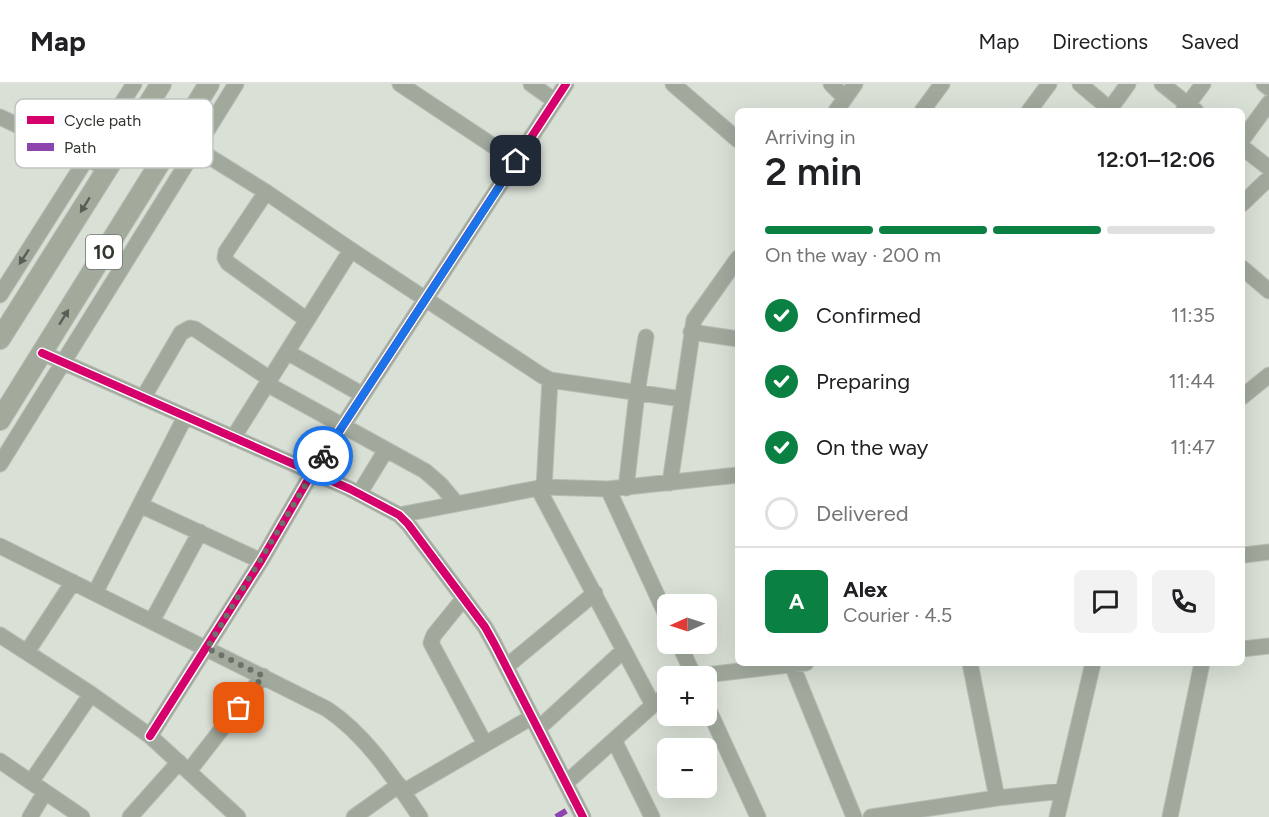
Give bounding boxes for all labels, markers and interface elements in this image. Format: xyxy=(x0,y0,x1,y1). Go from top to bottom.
text: Map xyxy=(30,24,86,58)
text: Map xyxy=(978,29,1019,54)
text: Directions xyxy=(1052,29,1148,54)
text: Saved xyxy=(1181,29,1239,54)
legend xyxy=(15,99,213,168)
text: Cycle path xyxy=(64,111,141,130)
text: Arriving in xyxy=(765,125,855,149)
pin xyxy=(490,135,541,186)
text: Path xyxy=(64,138,96,157)
icon: home xyxy=(499,144,532,177)
text: 12:01–12:06 xyxy=(1097,146,1215,173)
text: 2 min xyxy=(765,148,862,195)
one-way arrow xyxy=(80,197,91,213)
road number: 10 xyxy=(86,235,122,269)
text: On the way · 200 m xyxy=(765,243,941,267)
one-way arrow xyxy=(18,249,30,265)
icon: check xyxy=(765,299,798,332)
text: Confirmed xyxy=(816,302,921,329)
text: 11:35 xyxy=(1171,303,1215,327)
one-way arrow xyxy=(59,309,70,325)
icon: check xyxy=(765,365,798,398)
text: Preparing xyxy=(816,368,910,395)
text: 11:44 xyxy=(1169,369,1215,393)
courier xyxy=(293,426,353,486)
icon: check xyxy=(765,431,798,464)
text: On the way xyxy=(816,434,928,461)
text: 11:47 xyxy=(1170,435,1215,459)
icon: bike xyxy=(307,440,340,473)
text: Delivered xyxy=(816,500,909,527)
button: chat xyxy=(1074,570,1137,633)
button: phone xyxy=(1152,570,1215,633)
text: Alex xyxy=(843,576,888,603)
text: A xyxy=(789,588,804,615)
north arrow xyxy=(657,594,717,654)
map controls xyxy=(657,594,717,798)
text: Courier · 4.5 xyxy=(843,603,952,627)
button: + xyxy=(657,666,717,726)
pin xyxy=(213,682,264,733)
icon: bag xyxy=(222,691,255,724)
button: − xyxy=(657,738,717,798)

